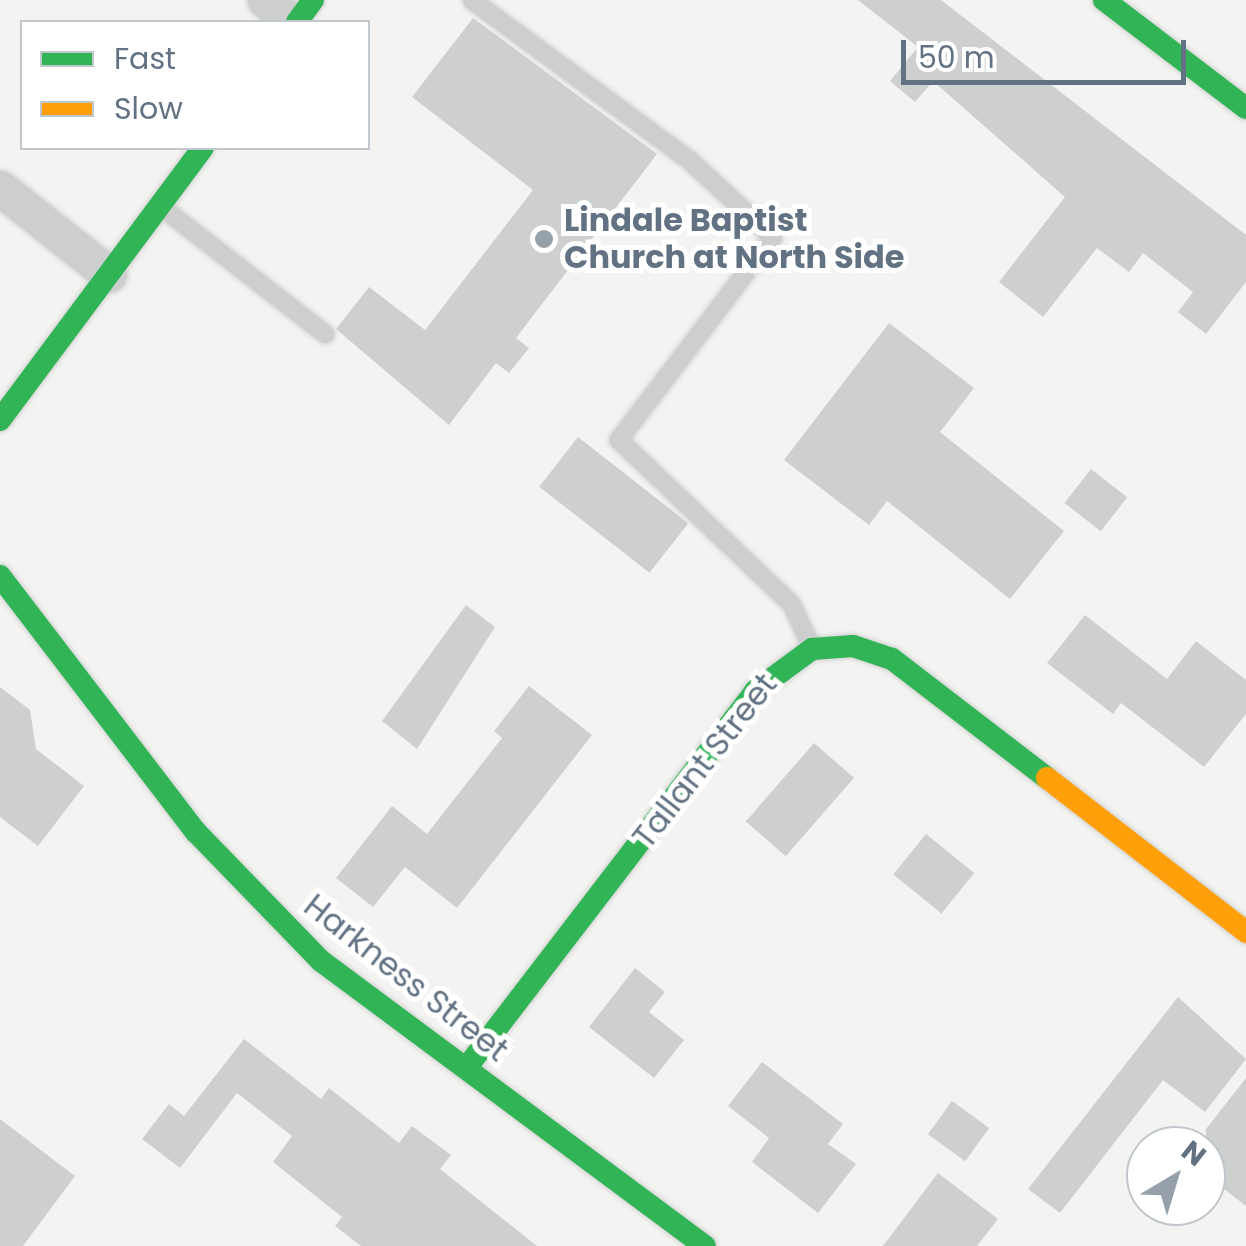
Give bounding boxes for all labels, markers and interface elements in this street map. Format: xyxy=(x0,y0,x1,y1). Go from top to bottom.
legend xyxy=(20,20,370,150)
scale bar xyxy=(906,20,1191,82)
text: 50 m xyxy=(918,36,995,79)
text: Fast xyxy=(114,37,176,80)
text: Slow xyxy=(114,87,183,130)
place label: Lindale Baptist Church at North Side xyxy=(564,202,904,277)
marker: Lindale Baptist Church at North Side xyxy=(533,228,555,250)
street label: Tallant Street xyxy=(625,666,785,856)
street label: Harkness Street xyxy=(296,886,516,1070)
north arrow xyxy=(1126,1126,1226,1226)
text: N xyxy=(1173,1132,1214,1175)

